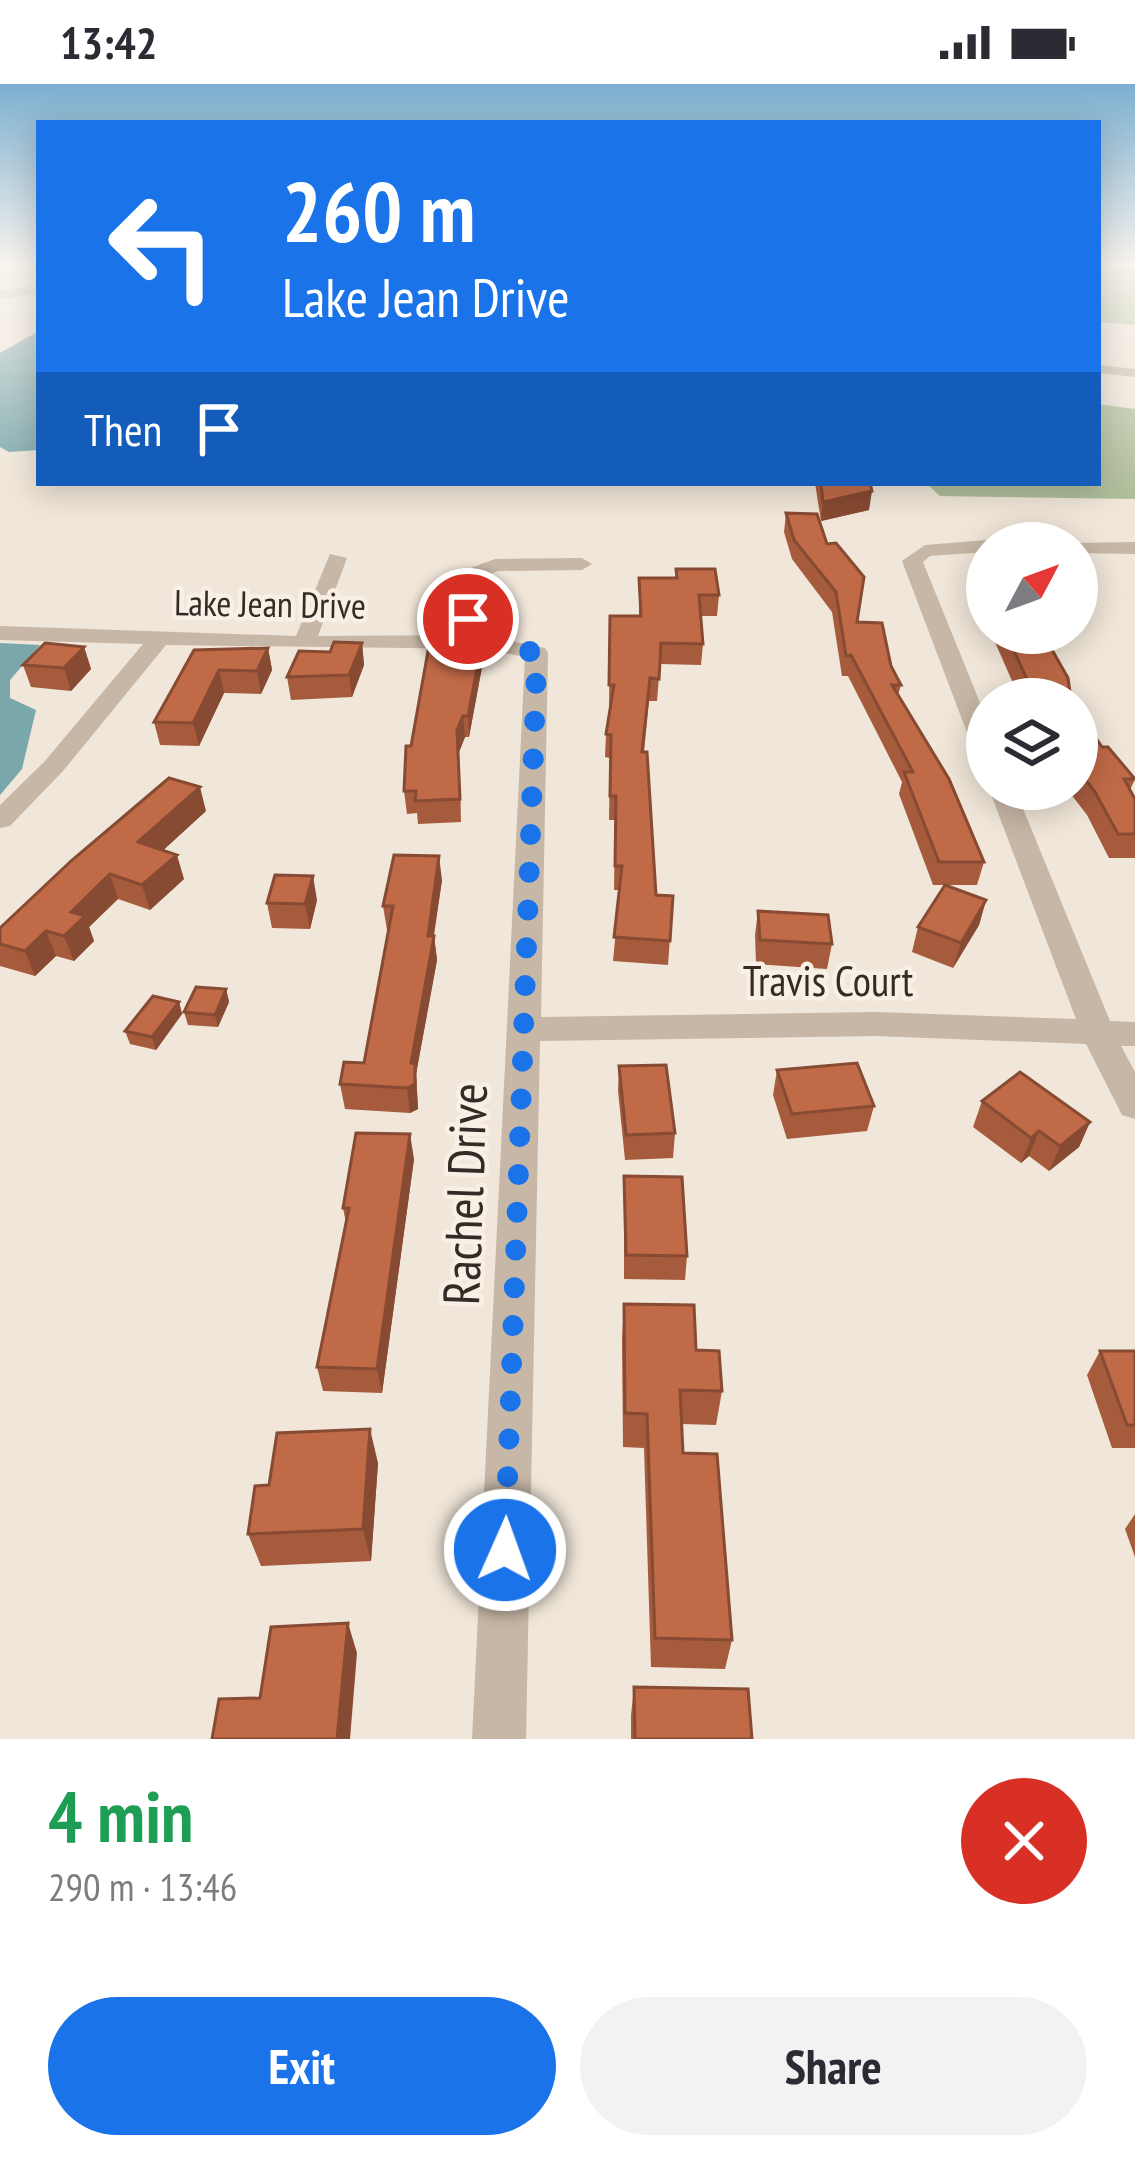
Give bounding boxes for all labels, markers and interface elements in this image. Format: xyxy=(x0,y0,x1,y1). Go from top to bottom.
text: 13:42 xyxy=(60,13,157,71)
text: 260 m xyxy=(282,156,475,265)
icon: left xyxy=(84,168,240,324)
text: Lake Jean Drive xyxy=(282,262,570,332)
icon: arrive xyxy=(186,396,252,462)
text: Then xyxy=(84,400,162,458)
north arrow xyxy=(966,522,1098,654)
map controls xyxy=(966,522,1098,810)
pin xyxy=(417,568,519,670)
street label: Lake Jean Drive xyxy=(174,578,366,629)
icon: arrive xyxy=(435,586,501,652)
button: layers xyxy=(966,678,1098,810)
street label: Travis Court xyxy=(743,953,914,1008)
street label: Rachel Drive xyxy=(427,1082,501,1306)
position arrow xyxy=(442,1487,568,1613)
text: 4 min xyxy=(48,1769,193,1862)
button: close xyxy=(961,1778,1087,1904)
text: 290 m · 13:46 xyxy=(48,1861,237,1912)
button: Exit xyxy=(48,1997,556,2135)
button: Share xyxy=(580,1997,1087,2135)

